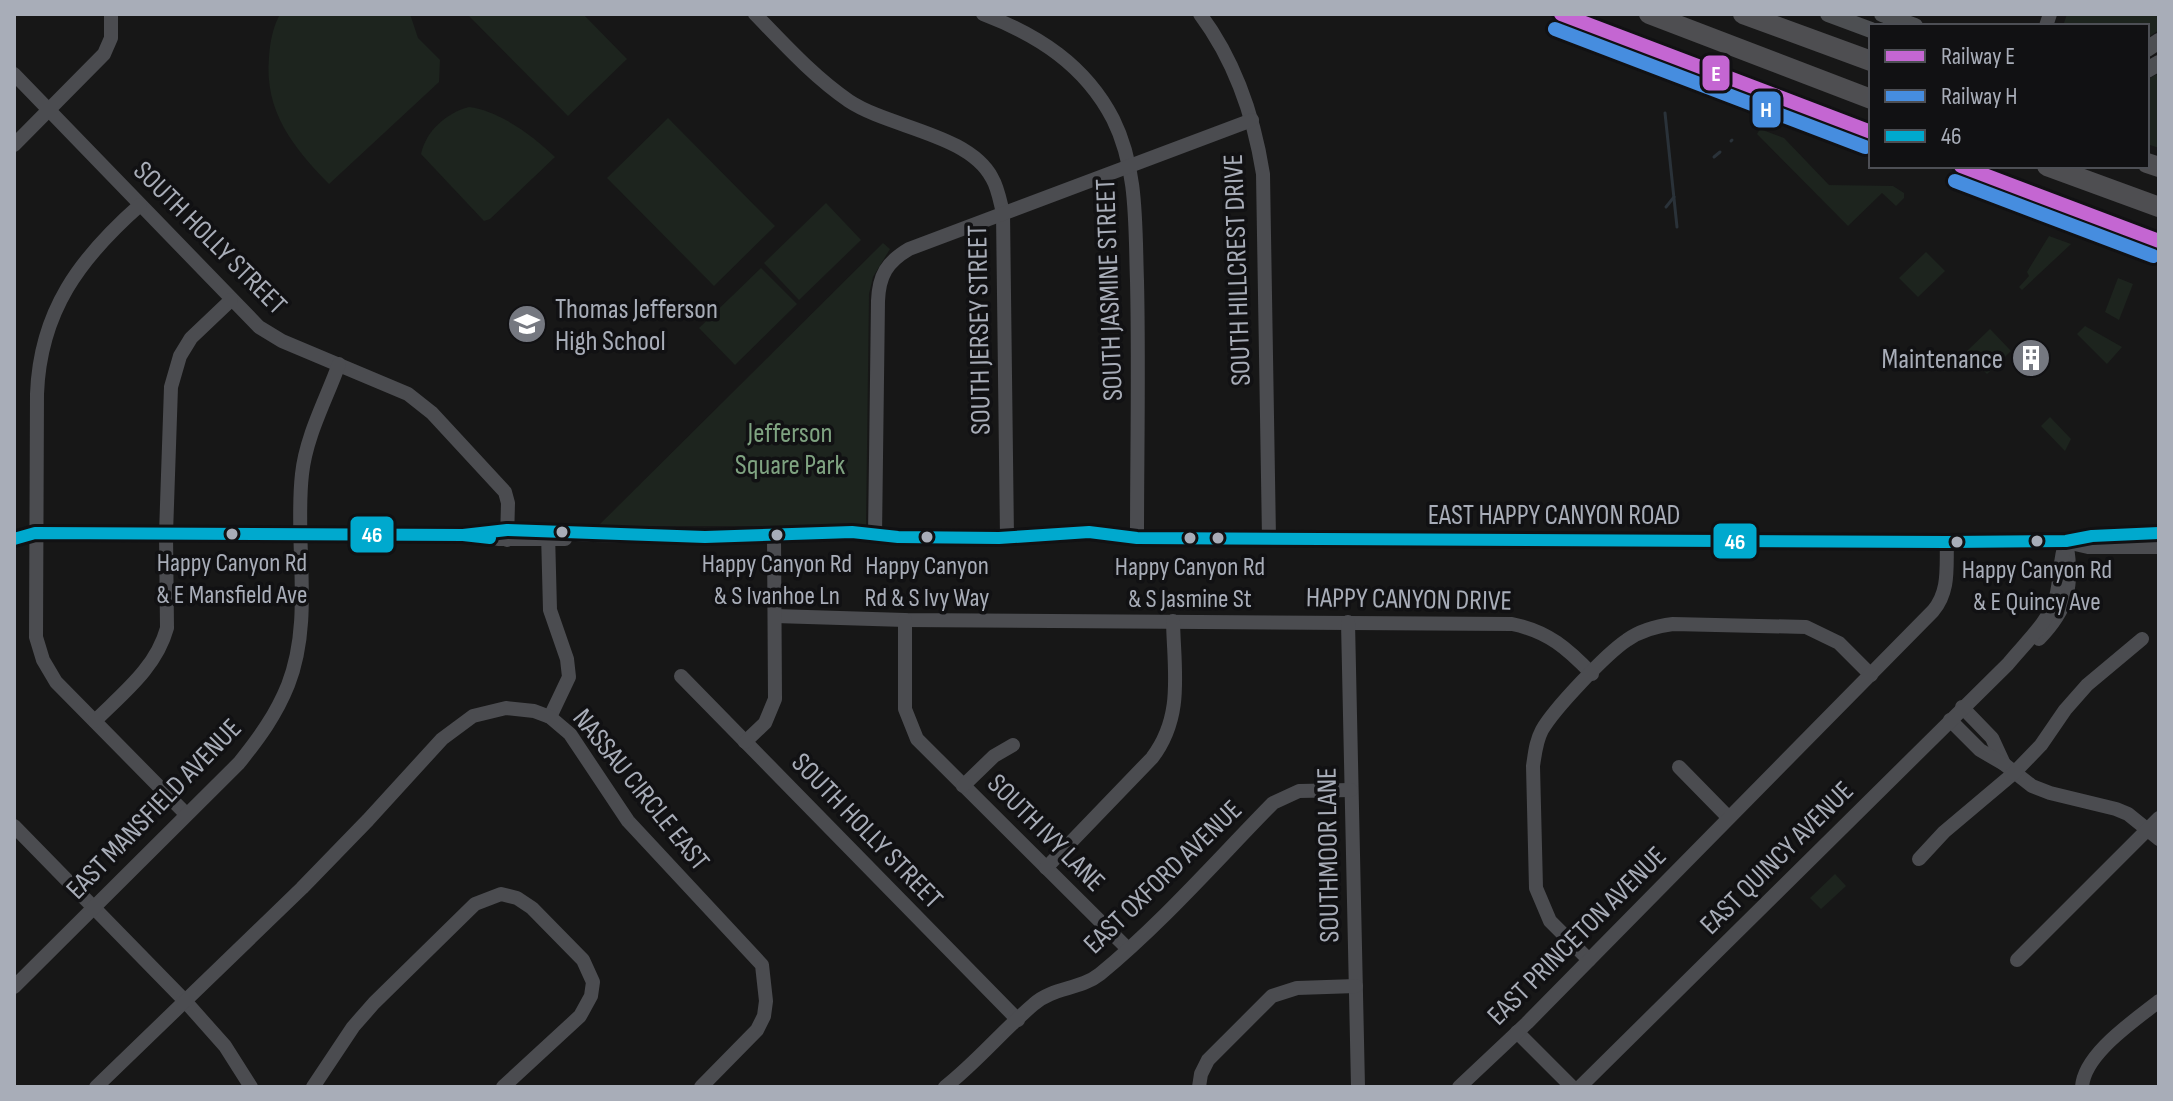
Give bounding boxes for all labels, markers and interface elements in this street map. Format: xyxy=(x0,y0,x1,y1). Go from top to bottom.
legend xyxy=(1869,24,2149,168)
text: Railway E xyxy=(1941,42,2015,71)
line badge: E xyxy=(1701,54,1731,92)
text: E xyxy=(1711,61,1721,88)
text: Railway H xyxy=(1941,82,2017,111)
line badge: H xyxy=(1751,90,1782,129)
text: H xyxy=(1760,97,1772,124)
text: 46 xyxy=(1941,122,1962,151)
street label: SOUTH HILLCREST DRIVE xyxy=(1217,153,1258,386)
street label: SOUTH HOLLY STREET xyxy=(126,155,293,322)
street label: SOUTH JASMINE STREET xyxy=(1089,178,1130,402)
street label: SOUTH JERSEY STREET xyxy=(961,225,998,435)
place label: Thomas Jefferson High School xyxy=(555,293,718,358)
school or university icon: Thomas Jefferson High School xyxy=(506,303,548,345)
building icon: Maintenance xyxy=(2010,337,2052,379)
place label: Maintenance xyxy=(1882,343,2003,376)
park label: Jefferson Square Park xyxy=(735,417,845,482)
street label: EAST HAPPY CANYON ROAD xyxy=(1428,499,1680,532)
line badge: 46 xyxy=(349,515,395,554)
text: 46 xyxy=(362,522,382,549)
line badge: 46 xyxy=(1712,522,1758,560)
unlabelled marker xyxy=(554,524,570,540)
marker: Happy Canyon Rd & E Mansfield Ave xyxy=(224,526,240,542)
marker: Happy Canyon Rd & S Ivanhoe Ln xyxy=(769,527,785,543)
marker: Happy Canyon Rd & S Ivy Way xyxy=(919,529,935,545)
text: 46 xyxy=(1725,529,1745,556)
marker: Happy Canyon Rd & S Jasmine St xyxy=(1182,530,1198,546)
unlabelled marker xyxy=(1210,530,1226,546)
marker: Happy Canyon Rd & E Quincy Ave xyxy=(2029,533,2045,549)
unlabelled marker xyxy=(1949,534,1965,550)
place label: Happy Canyon Rd & E Mansfield Ave xyxy=(157,548,307,611)
place label: Happy Canyon Rd & S Ivanhoe Ln xyxy=(702,549,852,612)
place label: Happy Canyon Rd & S Ivy Way xyxy=(865,551,989,614)
place label: Happy Canyon Rd & S Jasmine St xyxy=(1115,552,1265,615)
place label: Happy Canyon Rd & E Quincy Ave xyxy=(1962,555,2112,618)
street label: HAPPY CANYON DRIVE xyxy=(1306,581,1512,618)
street label: NASSAU CIRCLE EAST xyxy=(566,703,716,877)
street label: EAST MANSFIELD AVENUE xyxy=(60,712,248,906)
street label: SOUTH HOLLY STREET xyxy=(784,746,949,916)
street label: SOUTH IVY LANE xyxy=(980,767,1112,899)
street label: SOUTHMOOR LANE xyxy=(1310,767,1347,943)
street label: EAST QUINCY AVENUE xyxy=(1694,775,1860,941)
street label: EAST OXFORD AVENUE xyxy=(1077,793,1249,961)
street label: EAST PRINCETON AVENUE xyxy=(1481,840,1673,1032)

